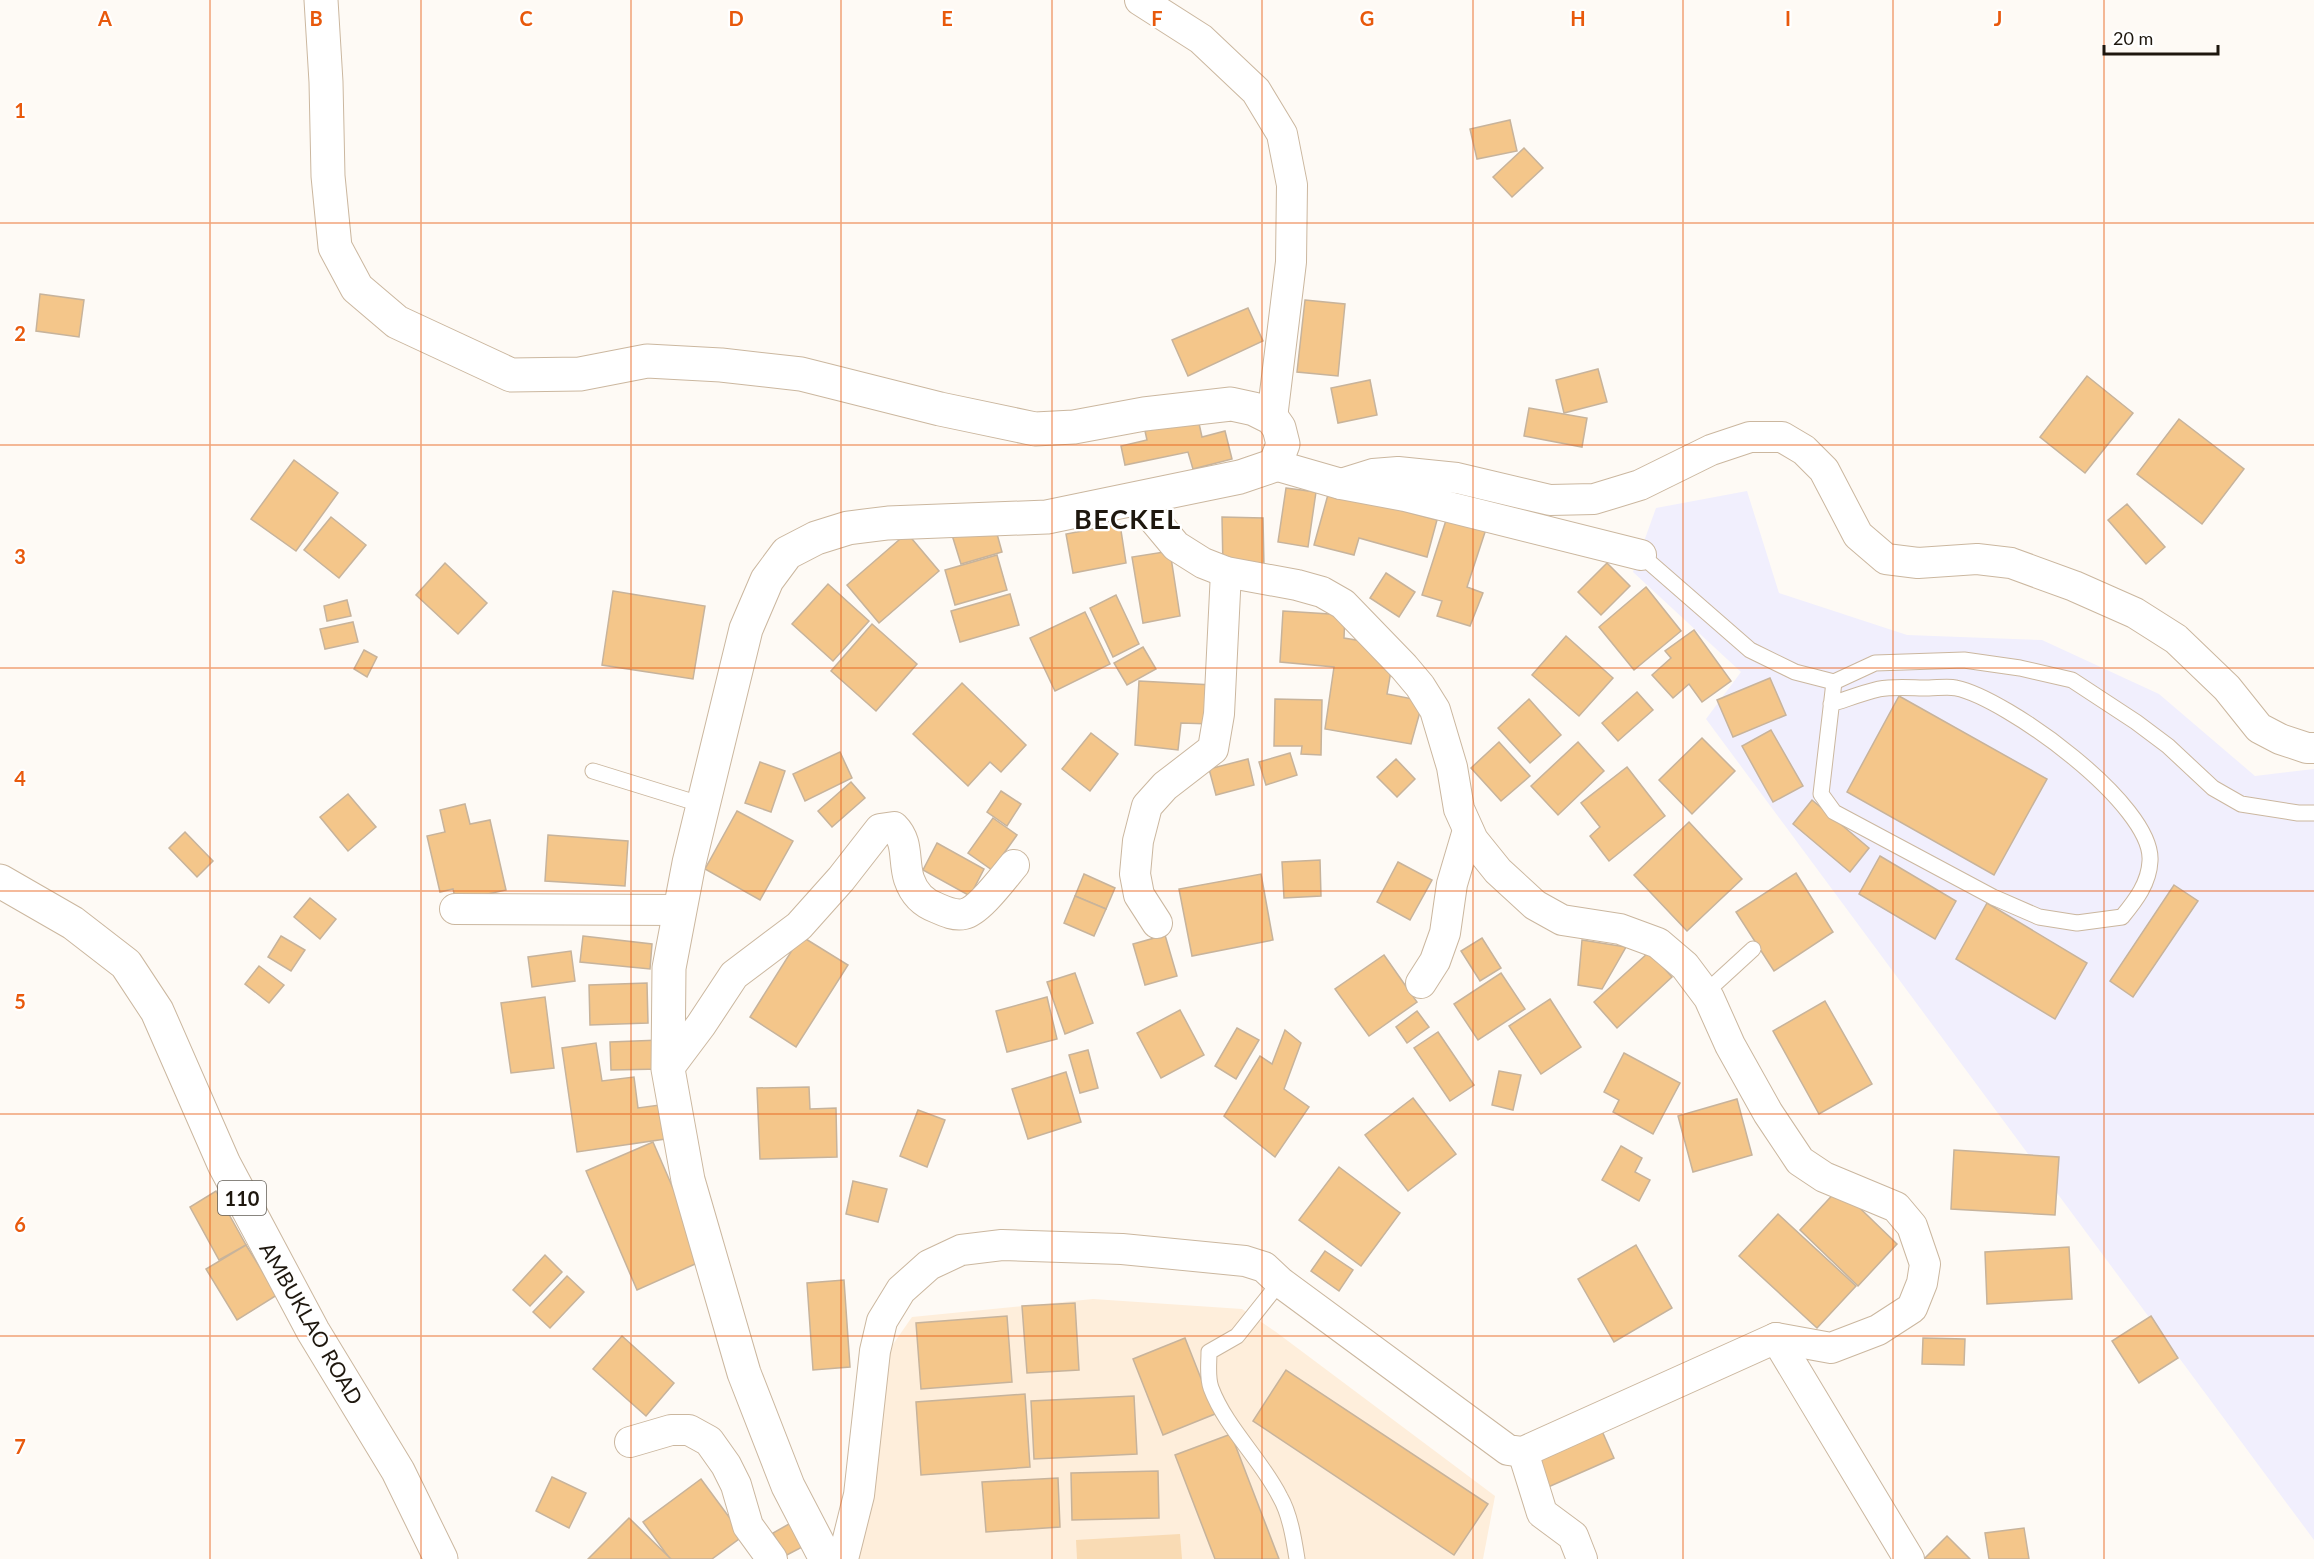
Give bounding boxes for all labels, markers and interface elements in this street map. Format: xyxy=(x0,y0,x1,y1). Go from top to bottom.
text: A xyxy=(97,6,112,30)
text: B xyxy=(309,6,323,30)
text: C xyxy=(519,6,533,30)
text: D xyxy=(728,6,744,30)
text: E xyxy=(941,6,953,30)
text: F xyxy=(1151,6,1163,30)
text: G xyxy=(1360,6,1374,30)
text: H xyxy=(1570,6,1586,30)
text: I xyxy=(1785,6,1791,30)
text: J xyxy=(1994,6,2002,30)
scale bar xyxy=(2104,18,2218,56)
text: 20 m xyxy=(2113,27,2153,49)
text: 1 xyxy=(14,98,26,122)
text: 2 xyxy=(14,321,26,345)
district label: BECKEL xyxy=(1074,502,1182,535)
text: 3 xyxy=(14,544,26,568)
text: 4 xyxy=(14,766,26,790)
text: 5 xyxy=(14,989,26,1013)
road number: 110 xyxy=(218,1181,266,1215)
text: 6 xyxy=(14,1212,26,1236)
street label: AMBUKLAO ROAD xyxy=(255,1237,369,1409)
text: 7 xyxy=(14,1434,26,1458)

